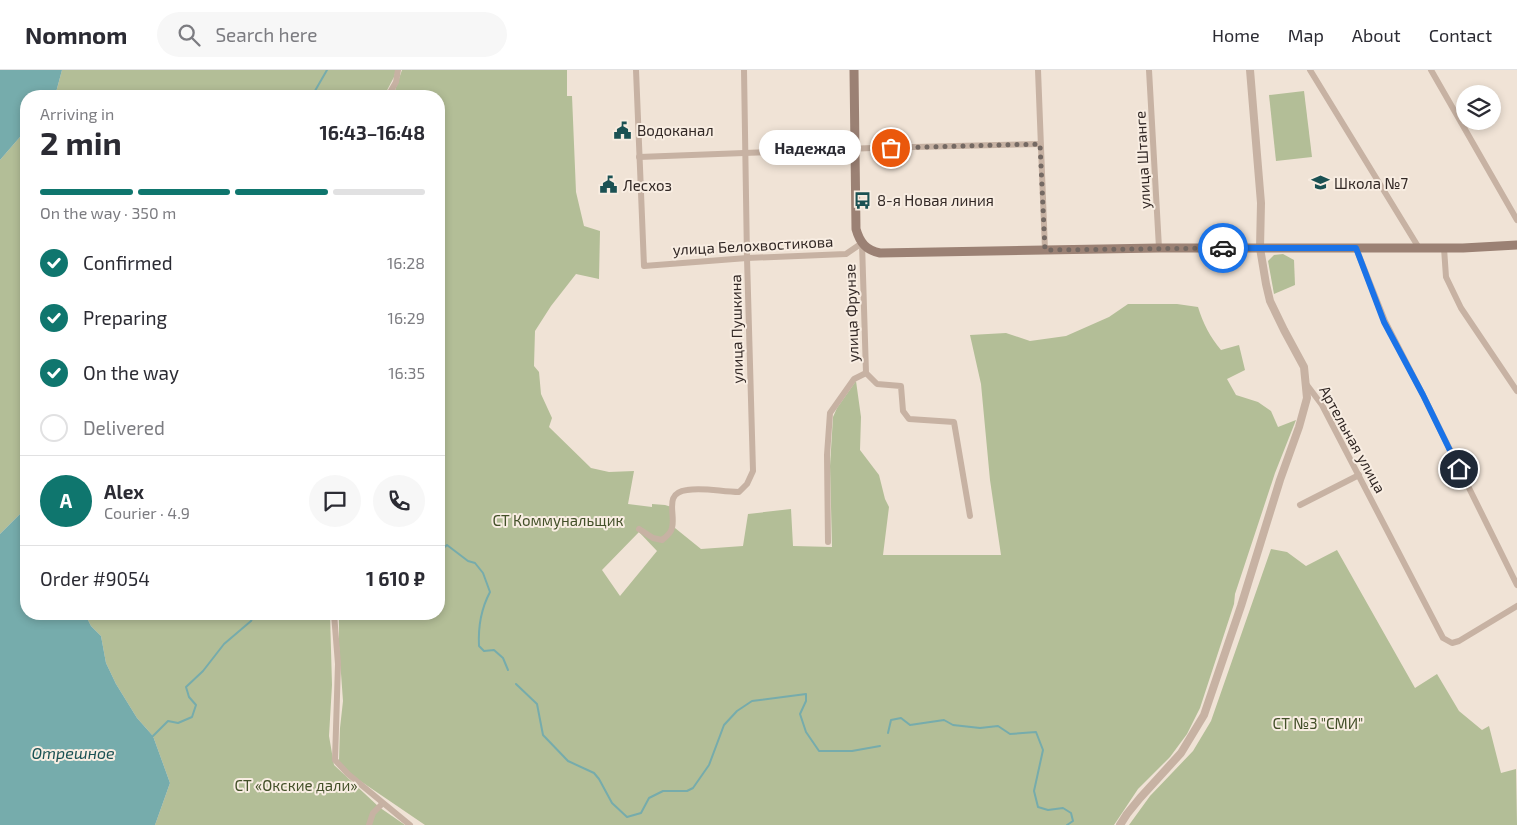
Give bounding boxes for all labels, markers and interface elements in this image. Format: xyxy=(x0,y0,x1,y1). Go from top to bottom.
search box xyxy=(157,12,507,57)
text: Nomnom xyxy=(25,20,127,49)
icon: search xyxy=(175,21,203,49)
text: Search here xyxy=(215,23,317,46)
text: Home xyxy=(1212,24,1260,46)
text: Map xyxy=(1288,24,1324,46)
text: About xyxy=(1352,24,1401,46)
text: Contact xyxy=(1429,24,1492,46)
map controls xyxy=(1456,85,1501,130)
button: layers xyxy=(1456,85,1501,130)
text: Arriving in xyxy=(40,104,114,123)
street label: улица Штанге xyxy=(1130,110,1155,210)
public building icon: Водоканал xyxy=(613,120,633,140)
text: 16:43–16:48 xyxy=(320,121,425,144)
place label: Водоканал xyxy=(637,121,714,139)
text: 2 min xyxy=(40,123,122,161)
pin xyxy=(870,127,912,169)
callout: Надежда xyxy=(758,130,861,166)
icon: bag xyxy=(877,134,905,162)
text: Надежда xyxy=(774,138,846,157)
school or university icon: Школа №7 xyxy=(1310,173,1330,193)
place label: Школа №7 xyxy=(1334,174,1408,192)
public building icon: Лесхоз xyxy=(599,175,619,195)
place label: Лесхоз xyxy=(623,176,672,194)
bus stop icon: 8-я Новая линия xyxy=(853,190,873,210)
place label: 8-я Новая линия xyxy=(877,191,994,209)
text: On the way · 350 m xyxy=(40,203,176,222)
courier xyxy=(1198,223,1248,273)
street label: улица Белохвостикова xyxy=(672,232,834,259)
icon: car xyxy=(1209,234,1237,262)
icon: check xyxy=(40,249,68,277)
text: Confirmed xyxy=(83,251,173,274)
text: 16:28 xyxy=(387,253,425,272)
street label: улица Фрунзе xyxy=(840,263,863,363)
street label: улица Пушкина xyxy=(726,274,747,384)
icon: check xyxy=(40,304,68,332)
text: Preparing xyxy=(83,306,167,329)
text: 16:29 xyxy=(388,308,425,327)
icon: check xyxy=(40,359,68,387)
text: On the way xyxy=(83,361,179,384)
text: 16:35 xyxy=(388,363,425,382)
street label: Артельная улица xyxy=(1315,382,1390,496)
text: Delivered xyxy=(83,416,165,439)
pin xyxy=(1438,448,1480,490)
icon: home xyxy=(1445,455,1473,483)
button: chat xyxy=(309,475,361,527)
button: phone xyxy=(373,475,425,527)
text: Alex xyxy=(104,480,144,503)
text: A xyxy=(60,489,72,512)
text: Courier · 4.9 xyxy=(104,503,190,522)
park label: СТ Коммунальщик xyxy=(493,511,623,530)
text: Order #9054 xyxy=(40,567,150,590)
text: 1 610 ₽ xyxy=(366,567,425,590)
park label: СТ №3 "СМИ" xyxy=(1273,714,1363,732)
water label: Отрешное xyxy=(31,743,115,762)
park label: СТ «Окские дали» xyxy=(234,776,358,794)

